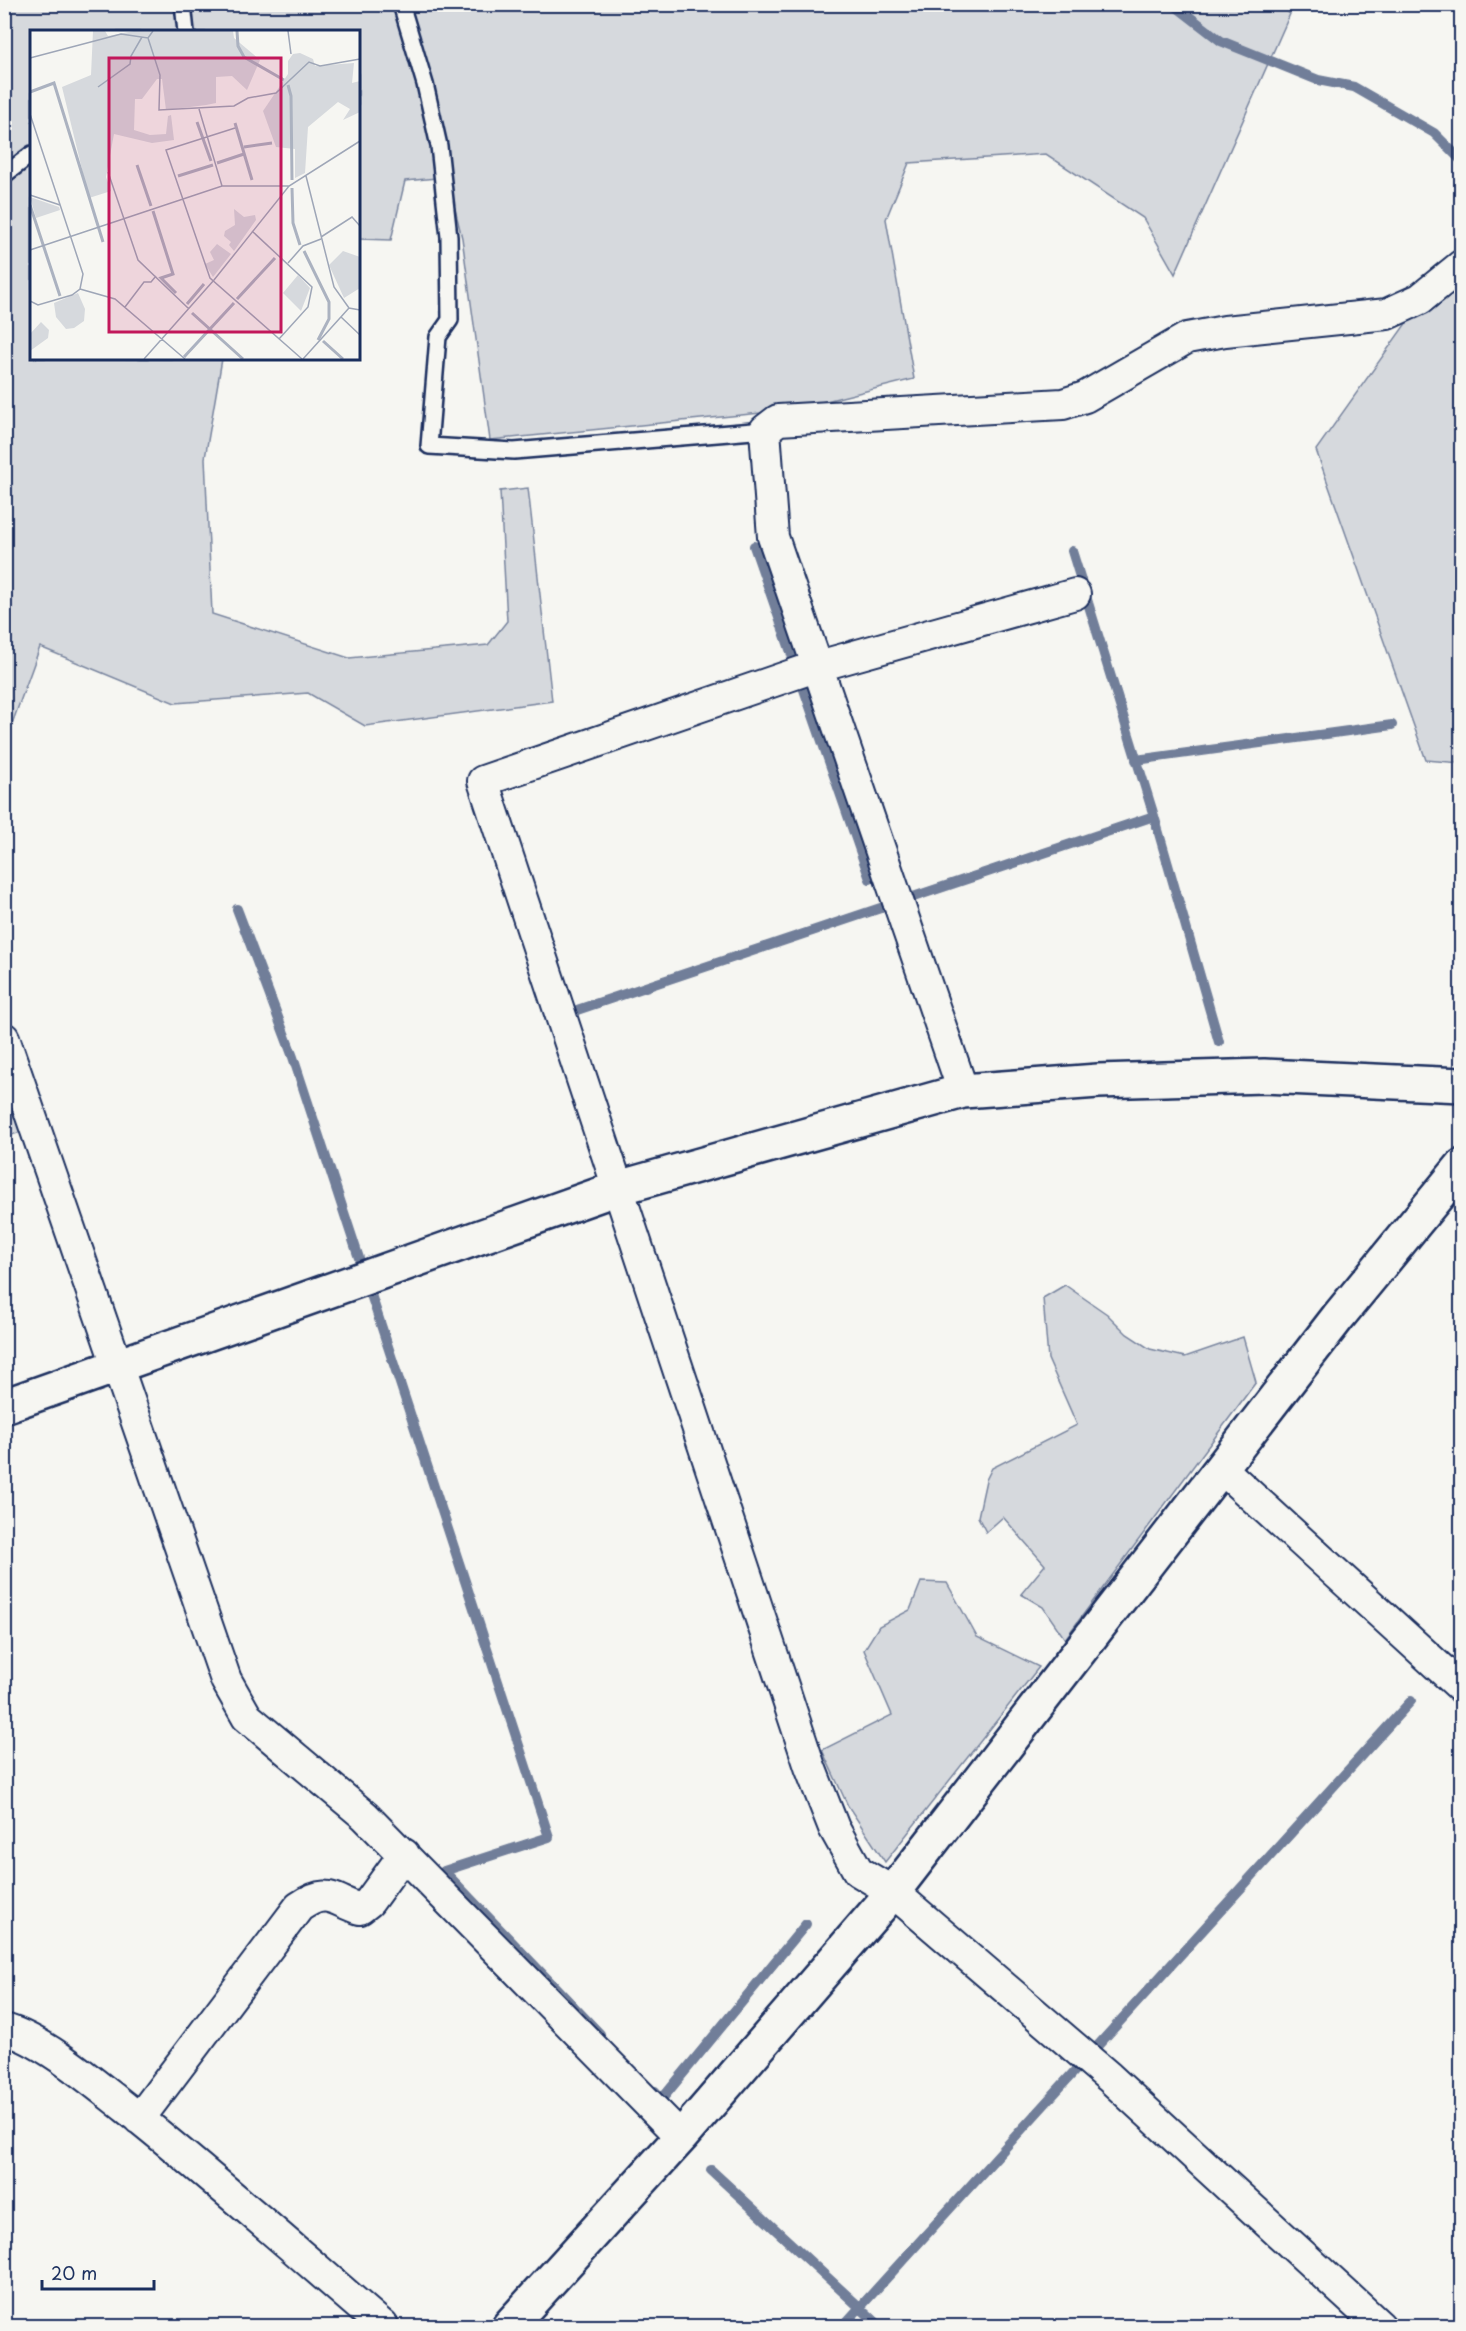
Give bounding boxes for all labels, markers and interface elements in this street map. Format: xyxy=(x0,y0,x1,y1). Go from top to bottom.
inset map xyxy=(30,30,360,360)
scale bar xyxy=(42,2253,154,2291)
text: 20 m xyxy=(51,2259,97,2286)

